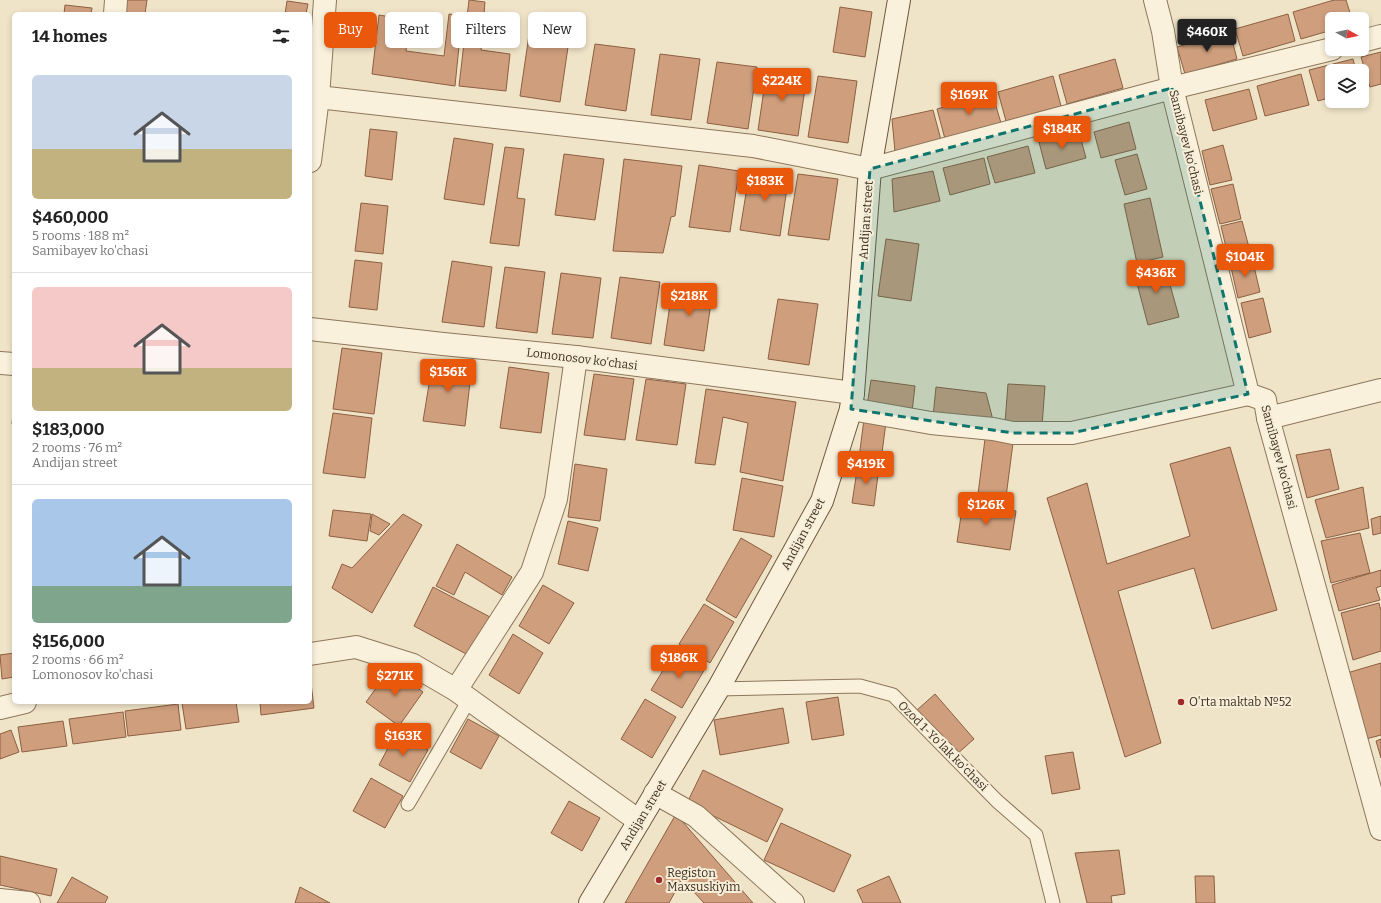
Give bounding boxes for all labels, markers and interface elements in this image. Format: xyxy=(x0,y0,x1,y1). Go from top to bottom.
chip: Buy xyxy=(324,12,377,48)
chip: Rent xyxy=(385,12,443,48)
chip: Filters xyxy=(451,12,520,48)
chip: New xyxy=(528,12,586,48)
north arrow xyxy=(1325,12,1369,56)
map controls xyxy=(1325,12,1369,108)
pin: $460K xyxy=(1179,19,1235,53)
text: $460K xyxy=(1186,24,1228,39)
icon: filters xyxy=(270,25,292,47)
text: 14 homes xyxy=(32,26,107,47)
button: layers xyxy=(1325,64,1369,108)
pin: $224K xyxy=(754,68,810,102)
text: $224K xyxy=(762,73,802,88)
pin: $169K xyxy=(941,82,997,116)
text: $169K xyxy=(950,87,988,102)
street label: Samibayev ko'chasi xyxy=(1166,88,1206,196)
icon: home xyxy=(126,101,198,173)
pin: $184K xyxy=(1034,116,1090,150)
text: $184K xyxy=(1043,121,1081,136)
pin: $183K xyxy=(737,168,793,202)
text: $183K xyxy=(746,173,784,188)
street label: Andijan street xyxy=(856,179,876,260)
text: $460,000 xyxy=(32,207,109,228)
text: 5 rooms · 188 m² xyxy=(32,228,129,243)
text: Samibayev ko'chasi xyxy=(32,243,148,258)
pin: $104K xyxy=(1217,244,1273,278)
text: $104K xyxy=(1226,249,1264,264)
pin: $436K xyxy=(1128,260,1184,294)
text: $436K xyxy=(1136,265,1176,280)
pin: $218K xyxy=(661,283,717,317)
text: $218K xyxy=(670,288,708,303)
icon: home xyxy=(126,313,198,385)
street label: Lomonosov ko'chasi xyxy=(526,345,639,373)
pin: $156K xyxy=(420,359,476,393)
text: $156K xyxy=(429,364,467,379)
street label: Samibayev ko'chasi xyxy=(1258,403,1300,511)
text: $183,000 xyxy=(32,419,105,440)
text: 2 rooms · 76 m² xyxy=(32,440,122,455)
pin: $419K xyxy=(838,451,894,485)
text: Andijan street xyxy=(32,455,118,470)
text: $419K xyxy=(847,456,885,471)
pin: $126K xyxy=(958,492,1014,526)
street label: Andijan street xyxy=(778,495,828,572)
text: $126K xyxy=(967,497,1005,512)
icon: home xyxy=(126,525,198,597)
text: $156,000 xyxy=(32,631,105,652)
pin: $186K xyxy=(651,645,707,679)
text: $186K xyxy=(660,650,698,665)
text: 2 rooms · 66 m² xyxy=(32,652,124,667)
pin: $271K xyxy=(367,663,423,697)
text: Lomonosov ko'chasi xyxy=(32,667,153,682)
text: $271K xyxy=(376,668,414,683)
place label: O'rta maktab №52 xyxy=(1189,695,1292,709)
marker: O'rta maktab №52 xyxy=(1176,697,1186,707)
street label: Ozod 1-Yo'lak ko'chasi xyxy=(895,698,991,794)
pin: $163K xyxy=(375,723,431,757)
text: $163K xyxy=(384,728,422,743)
street label: Andijan street xyxy=(617,777,670,852)
place label: Registon Maxsuskiyim xyxy=(667,866,741,894)
marker: Registon Maxsuskiyim xyxy=(654,875,664,885)

